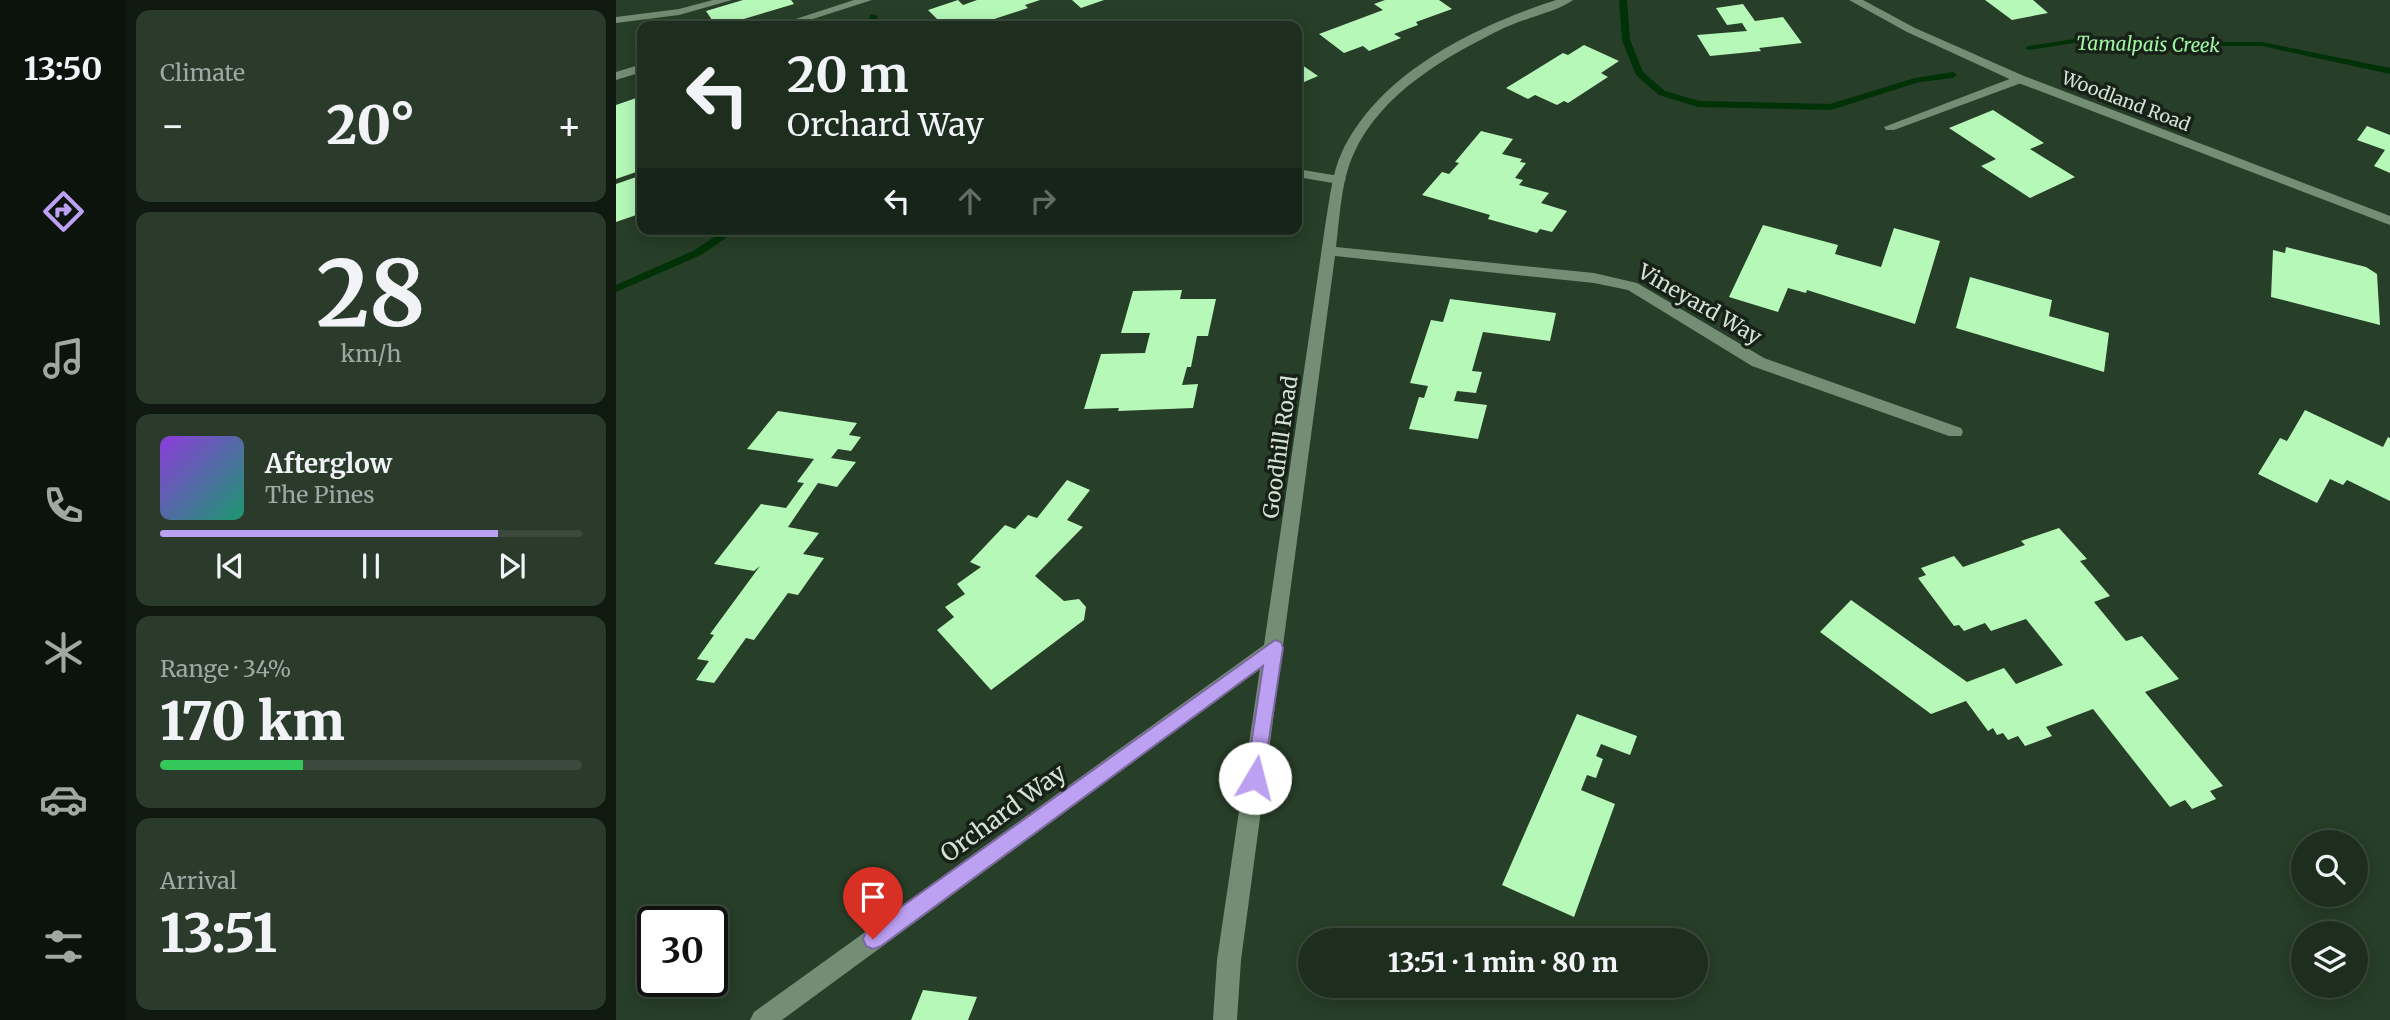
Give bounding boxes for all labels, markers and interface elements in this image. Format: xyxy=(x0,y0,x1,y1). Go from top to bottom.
water label: Tamalpais Creek xyxy=(2076,31,2220,57)
text: 20 m xyxy=(787,44,908,105)
text: 13:50 xyxy=(24,49,102,89)
icon: left xyxy=(672,49,763,140)
text: Climate xyxy=(160,58,245,87)
street label: Woodland Road xyxy=(2057,66,2194,136)
text: 20° xyxy=(327,93,415,158)
text: − xyxy=(160,102,185,149)
text: + xyxy=(557,102,582,149)
text: Orchard Way xyxy=(787,105,984,145)
icon: left xyxy=(878,182,916,220)
icon: ahead xyxy=(951,182,989,220)
icon: right xyxy=(1024,182,1062,220)
icon: directions xyxy=(39,187,88,236)
text: 28 xyxy=(316,236,426,351)
street label: Vineyard Way xyxy=(1632,257,1767,351)
icon: music xyxy=(39,334,88,383)
text: km/h xyxy=(341,339,401,368)
street label: Goodhill Road xyxy=(1257,374,1303,520)
text: Afterglow xyxy=(265,447,392,480)
text: The Pines xyxy=(265,480,375,509)
icon: phone xyxy=(39,481,88,530)
icon: previous xyxy=(211,547,249,585)
icon: pause xyxy=(352,547,390,585)
icon: next xyxy=(493,547,531,585)
icon: climate xyxy=(39,628,88,677)
text: Range · 34% xyxy=(160,654,291,683)
text: 170 km xyxy=(160,689,345,754)
position arrow xyxy=(1218,741,1292,815)
street label: Orchard Way xyxy=(934,757,1072,869)
icon: car xyxy=(39,775,88,824)
map controls xyxy=(2291,830,2368,998)
button: search xyxy=(2291,830,2368,907)
text: Arrival xyxy=(160,866,237,895)
pin xyxy=(843,867,903,939)
icon: arrive xyxy=(854,878,892,916)
text: 13:51 xyxy=(160,901,277,966)
speed limit sign: 30 xyxy=(637,906,728,997)
button: layers xyxy=(2291,921,2368,998)
icon: filters xyxy=(39,922,88,971)
text: 13:51 · 1 min · 80 m xyxy=(1388,946,1618,979)

